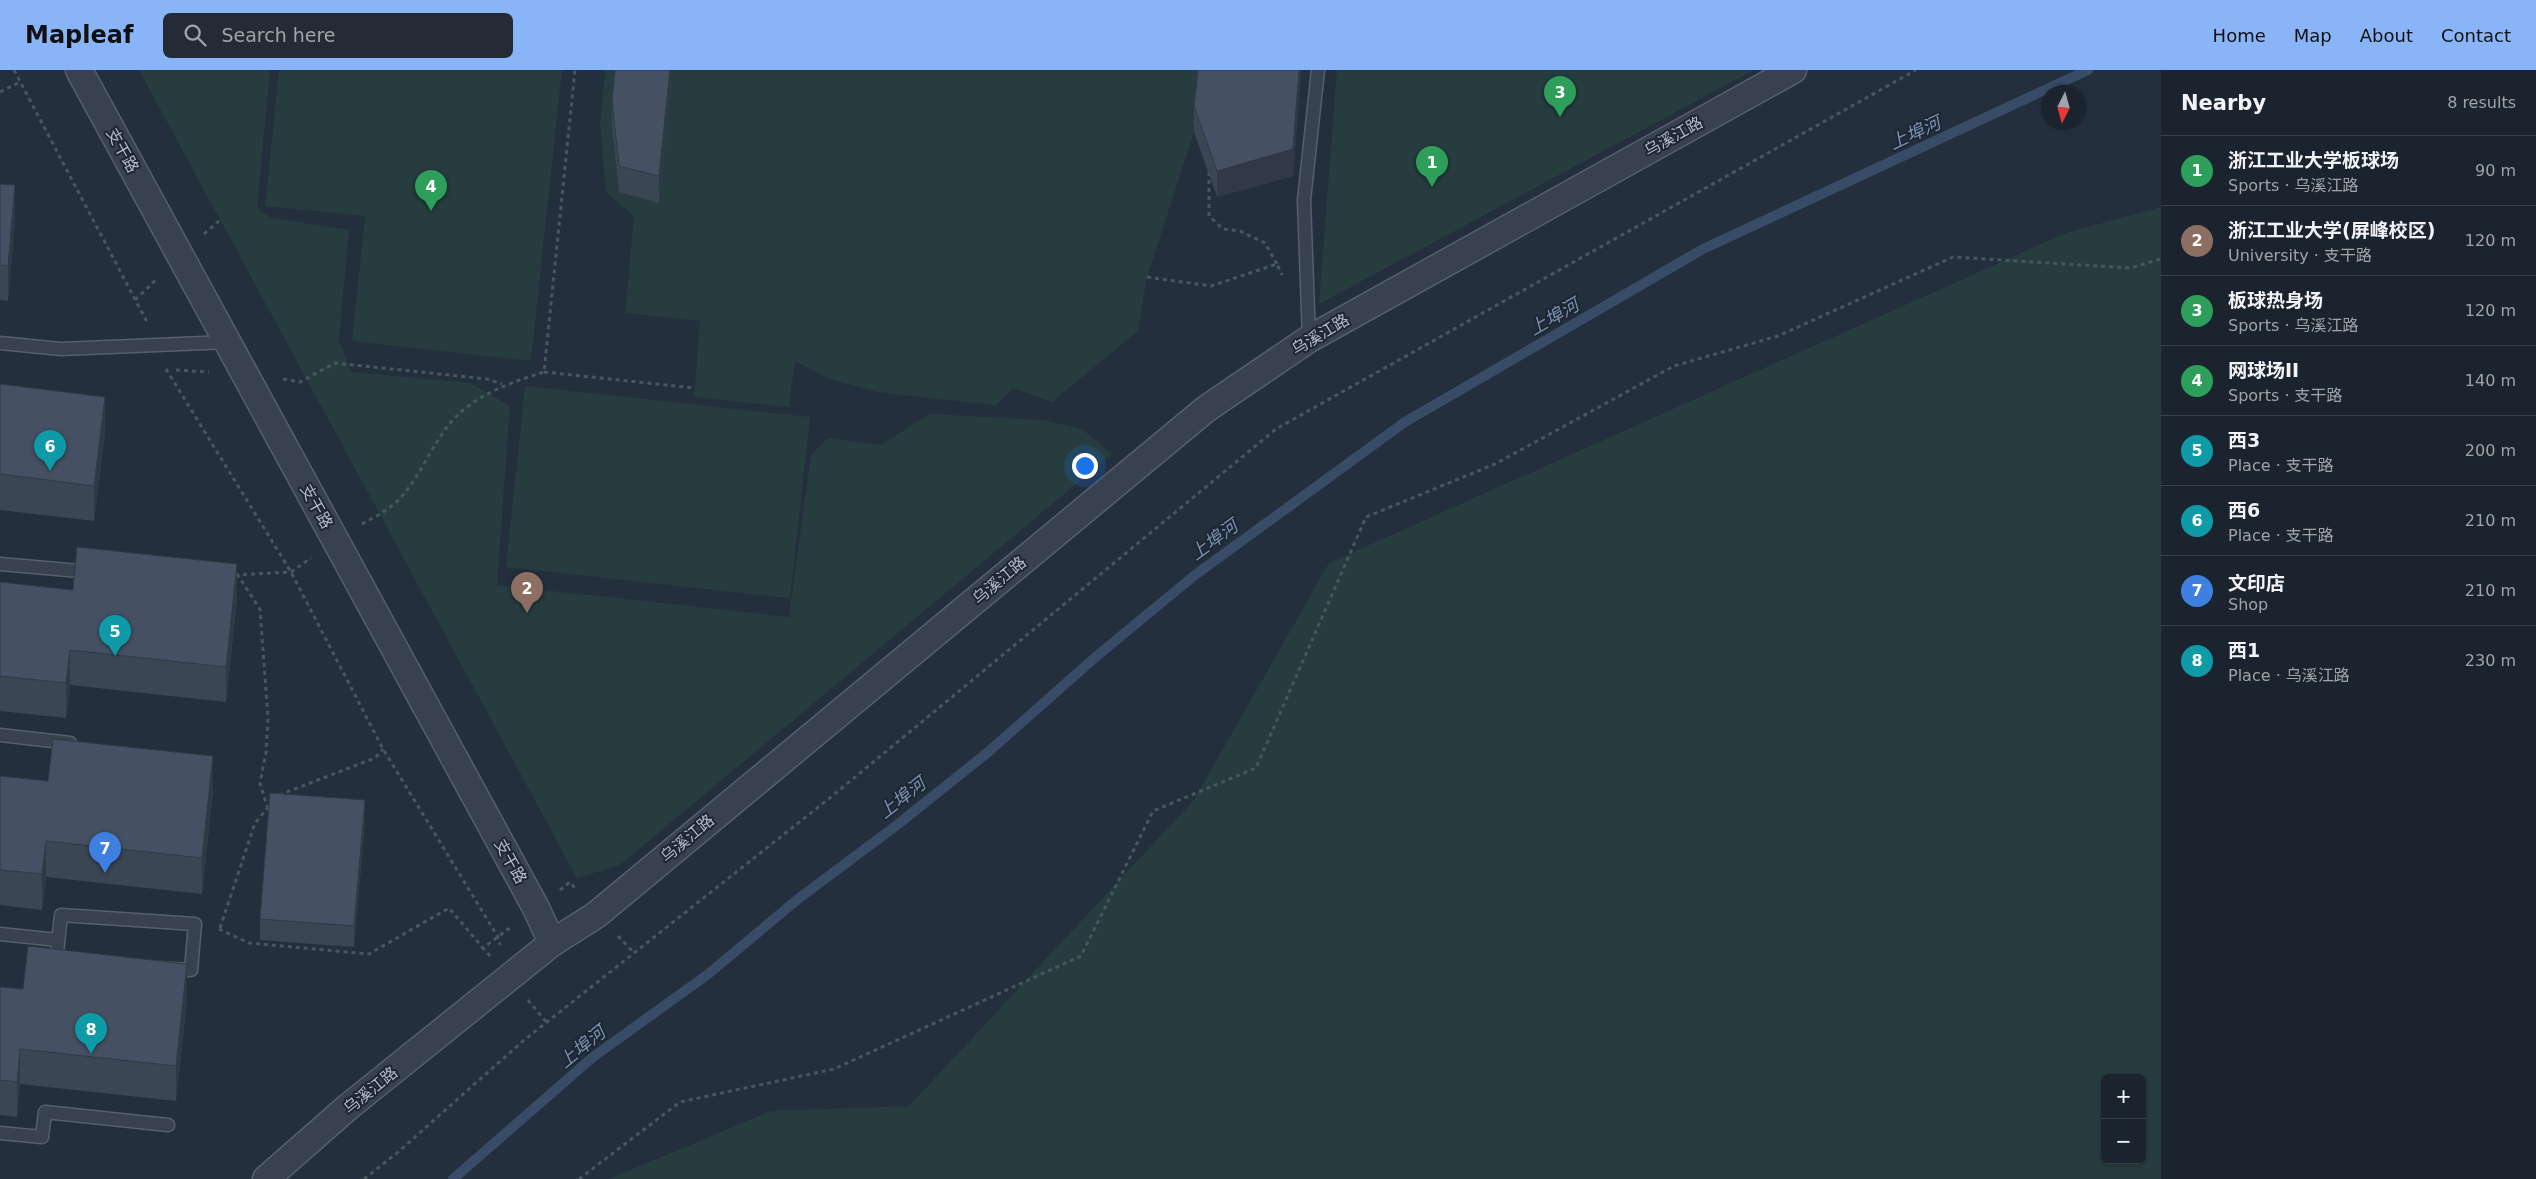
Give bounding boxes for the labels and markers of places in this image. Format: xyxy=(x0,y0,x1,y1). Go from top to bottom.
pin: 3 xyxy=(1544,76,1576,117)
pin: 1 xyxy=(1416,146,1448,187)
pin: 4 xyxy=(415,170,447,211)
pin: 6 xyxy=(34,430,66,471)
pin: 2 xyxy=(511,572,543,613)
pin: 5 xyxy=(99,615,131,656)
pin: 7 xyxy=(89,832,121,873)
pin: 8 xyxy=(75,1013,107,1054)

